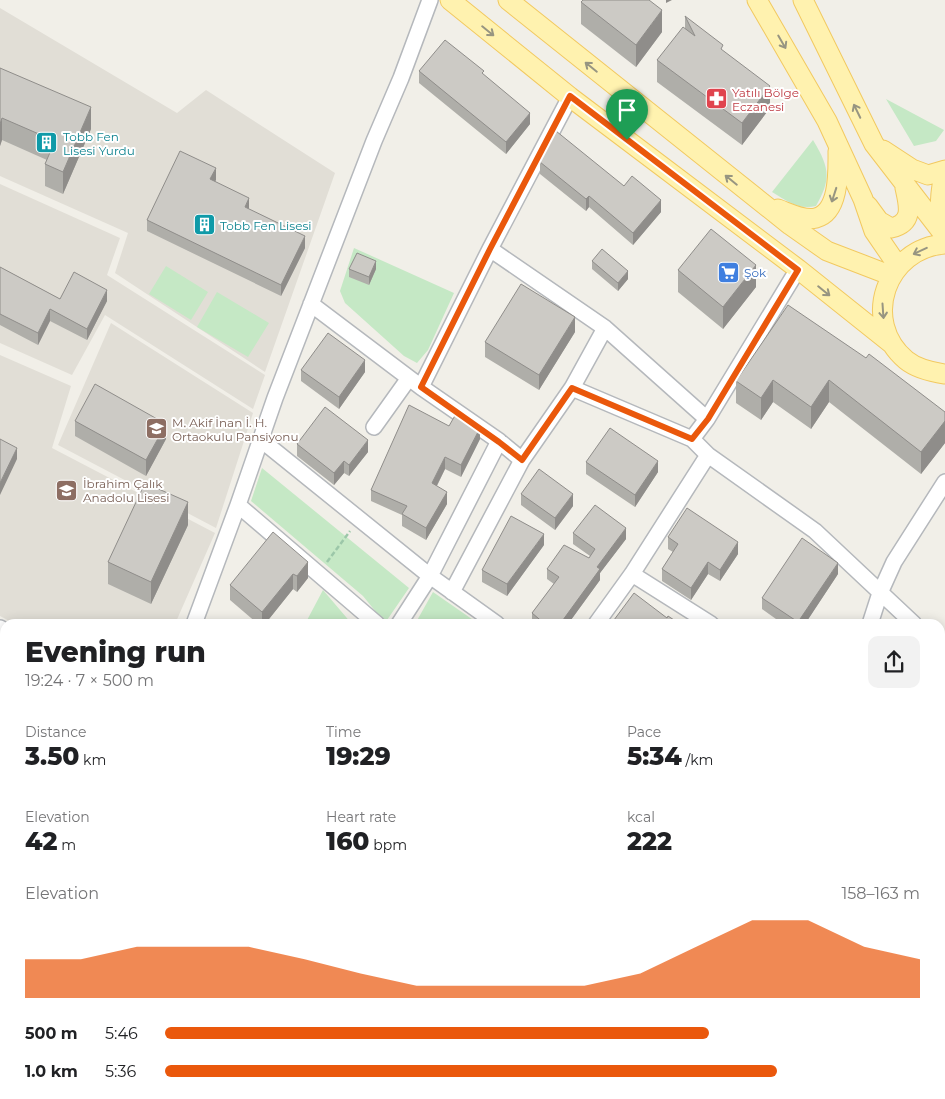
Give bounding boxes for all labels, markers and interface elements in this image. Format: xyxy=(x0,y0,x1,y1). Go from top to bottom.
one-way arrow xyxy=(481,25,494,36)
one-way arrow xyxy=(777,35,787,49)
one-way arrow xyxy=(585,61,598,72)
place label: Yatılı Bölge Eczanesi xyxy=(732,85,799,114)
pharmacy icon: Yatılı Bölge Eczanesi xyxy=(704,87,728,111)
pin xyxy=(606,89,648,140)
icon: arrive xyxy=(613,96,641,124)
one-way arrow xyxy=(852,104,862,119)
place label: Tobb Fen Lisesi Yurdu xyxy=(63,129,135,158)
building icon: Tobb Fen Lisesi Yurdu xyxy=(35,131,59,155)
one-way arrow xyxy=(725,174,738,185)
one-way arrow xyxy=(828,187,838,203)
building icon: Tobb Fen Lisesi xyxy=(192,213,216,237)
place label: Tobb Fen Lisesi xyxy=(220,218,312,233)
one-way arrow xyxy=(912,246,927,256)
supermarket icon: Şok xyxy=(716,260,740,284)
place label: Şok xyxy=(744,265,767,280)
one-way arrow xyxy=(818,285,831,296)
one-way arrow xyxy=(879,303,888,319)
place label: M. Akif İnan İ. H. Ortaokulu Pansiyonu xyxy=(172,415,299,444)
school or university icon: M. Akif İnan İ. H. Ortaokulu Pansiyonu xyxy=(144,417,168,441)
place label: İbrahim Çalık Anadolu Lisesi xyxy=(83,476,169,505)
school or university icon: İbrahim Çalık Anadolu Lisesi xyxy=(55,478,79,502)
text: Evening run xyxy=(25,635,206,669)
button: share xyxy=(868,636,920,688)
text: 19:24 · 7 × 500 m xyxy=(25,671,154,690)
text: Distance xyxy=(25,723,87,741)
text: Time xyxy=(326,723,361,741)
text: Pace xyxy=(627,723,661,741)
text: 3.50 xyxy=(25,741,79,771)
text: 19:29 xyxy=(326,741,391,771)
text: 5:34 xyxy=(627,741,682,771)
text: km xyxy=(79,751,106,769)
text: /km xyxy=(682,751,713,769)
text: Elevation xyxy=(25,808,90,826)
text: Heart rate xyxy=(326,808,396,826)
text: kcal xyxy=(627,808,655,826)
text: 42 xyxy=(25,826,57,856)
text: 160 xyxy=(326,826,369,856)
text: 222 xyxy=(627,826,672,856)
text: m xyxy=(57,836,76,854)
text: bpm xyxy=(369,836,407,854)
text: Elevation xyxy=(25,884,99,903)
text: 158–163 m xyxy=(842,884,920,903)
text: 500 m xyxy=(25,1024,78,1043)
text: 5:46 xyxy=(105,1024,138,1043)
text: 1.0 km xyxy=(25,1062,78,1081)
text: 5:36 xyxy=(105,1062,136,1081)

